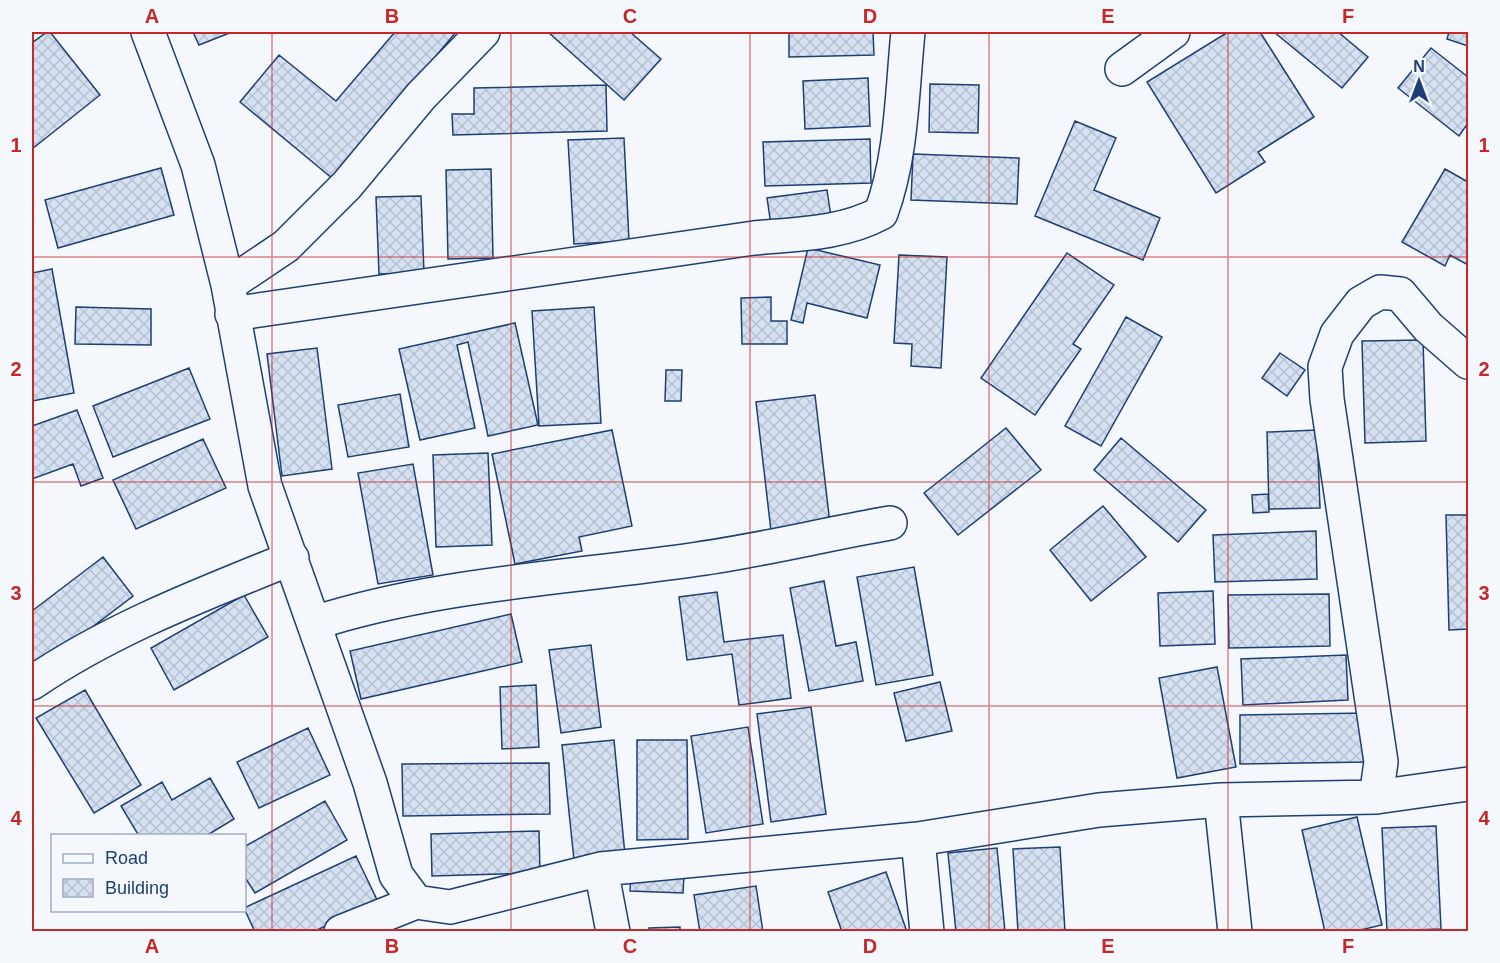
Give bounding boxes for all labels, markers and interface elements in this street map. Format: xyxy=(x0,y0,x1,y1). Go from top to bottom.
text: A xyxy=(145,5,159,27)
text: B xyxy=(385,5,399,27)
text: C xyxy=(623,5,637,27)
text: D xyxy=(863,5,877,27)
text: E xyxy=(1101,5,1115,27)
text: F xyxy=(1342,5,1354,27)
north arrow xyxy=(1389,51,1449,111)
text: N xyxy=(1413,58,1425,75)
text: 1 xyxy=(10,134,22,156)
text: 1 xyxy=(1478,134,1490,156)
text: 2 xyxy=(10,358,22,380)
text: 2 xyxy=(1478,358,1490,380)
text: 3 xyxy=(10,582,22,604)
text: 3 xyxy=(1478,582,1490,604)
text: 4 xyxy=(10,807,22,829)
text: 4 xyxy=(1478,807,1490,829)
legend xyxy=(51,834,246,912)
text: Road xyxy=(105,848,148,868)
text: Building xyxy=(105,878,169,898)
text: A xyxy=(145,935,159,957)
text: B xyxy=(385,935,399,957)
text: C xyxy=(623,935,637,957)
text: D xyxy=(863,935,877,957)
text: E xyxy=(1101,935,1115,957)
text: F xyxy=(1342,935,1354,957)

